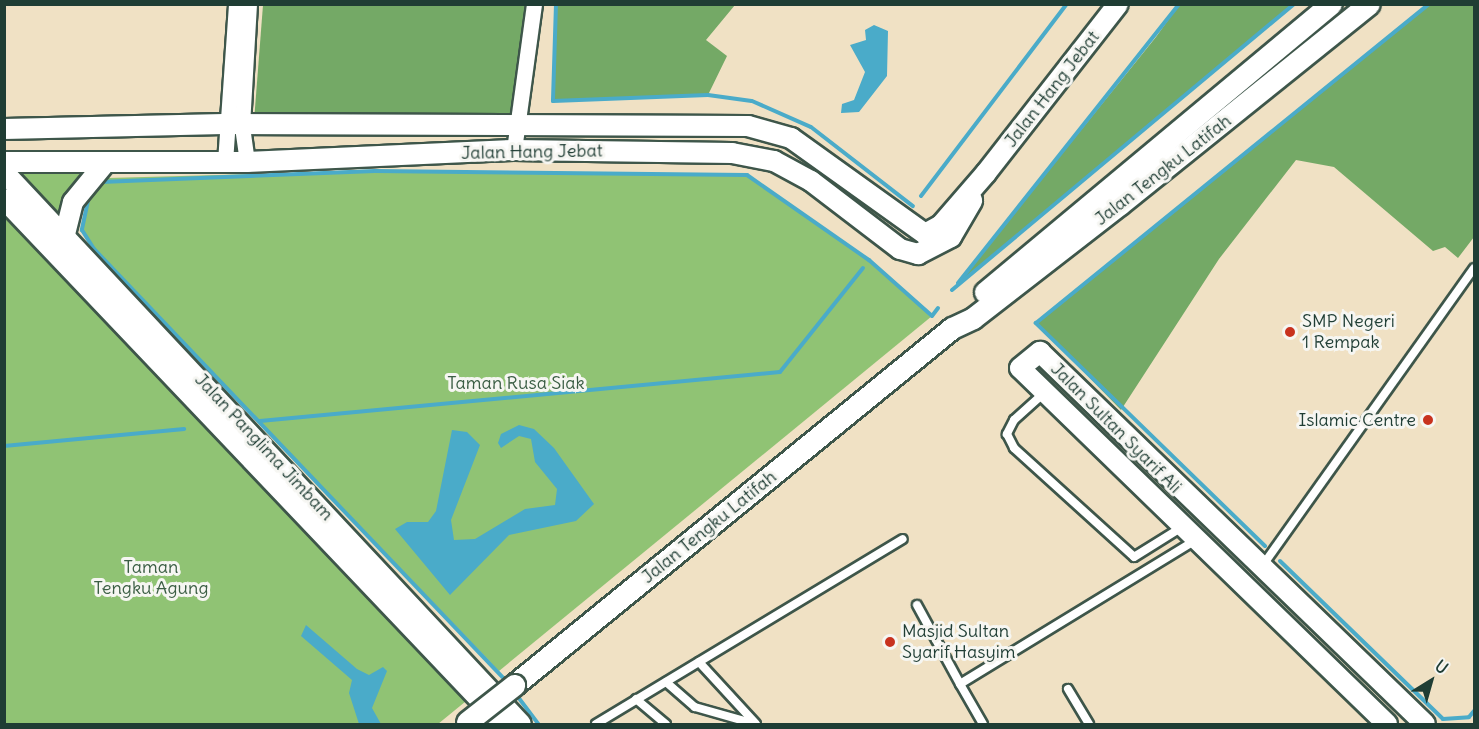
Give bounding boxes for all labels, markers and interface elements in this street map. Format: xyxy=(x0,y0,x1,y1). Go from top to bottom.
street label: Jalan Hang Jebat xyxy=(1000,27,1104,151)
street label: Jalan Tengku Latifah xyxy=(1091,110,1235,230)
street label: Jalan Hang Jebat xyxy=(461,140,603,164)
place label: SMP Negeri 1 Rempak xyxy=(1302,311,1395,354)
marker: SMP Negeri 1 Rempak xyxy=(1283,325,1297,339)
street label: Jalan Sultan Syarif Ali xyxy=(1046,358,1186,498)
street label: Jalan Panglima Jimbam xyxy=(190,369,338,525)
park label: Taman Rusa Siak xyxy=(447,372,585,394)
place label: Islamic Centre xyxy=(1298,409,1416,431)
marker: Islamic Centre xyxy=(1421,413,1435,427)
street label: Jalan Tengku Latifah xyxy=(637,466,781,588)
park label: Taman Tengku Agung xyxy=(94,557,208,600)
place label: Masjid Sultan Syarif Hasyim xyxy=(902,621,1015,664)
marker: Masjid Sultan Syarif Hasyim xyxy=(883,635,897,649)
north arrow xyxy=(1401,651,1461,711)
text: U xyxy=(1431,655,1452,678)

